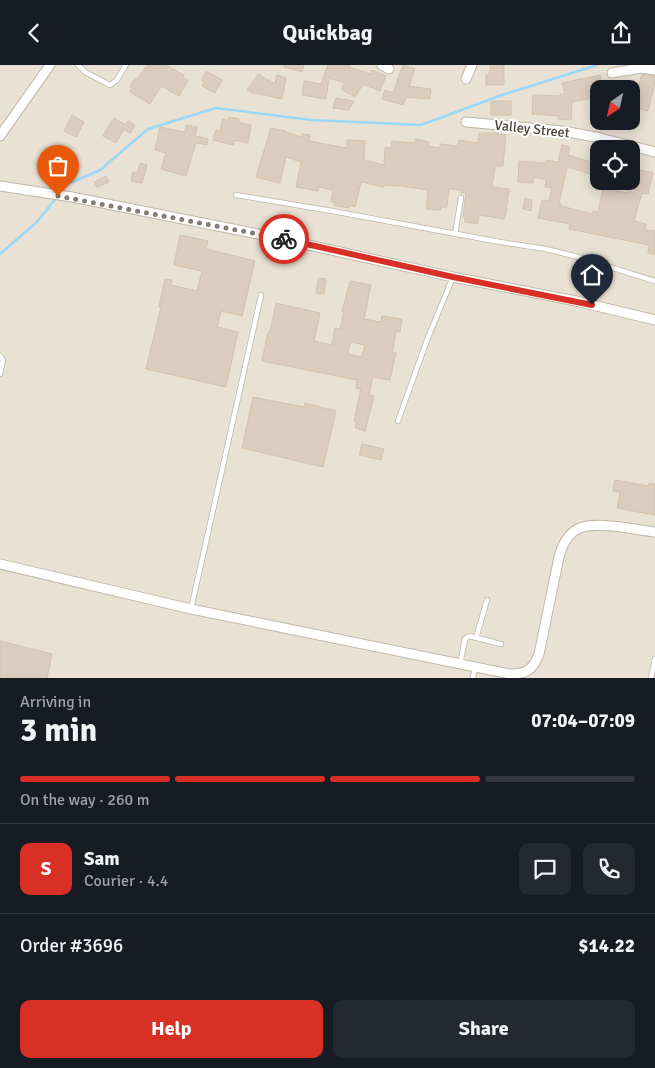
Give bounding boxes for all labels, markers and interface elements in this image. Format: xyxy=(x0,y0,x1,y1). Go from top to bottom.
icon: back xyxy=(20,19,48,47)
text: Quickbag xyxy=(282,19,373,46)
icon: share xyxy=(607,19,635,47)
north arrow xyxy=(590,80,640,130)
map controls xyxy=(590,80,640,190)
street label: Valley Street xyxy=(494,117,571,141)
button: locate xyxy=(590,140,640,190)
pin xyxy=(37,145,79,196)
icon: bag xyxy=(44,152,72,180)
courier xyxy=(259,214,309,264)
icon: bike xyxy=(270,225,298,253)
pin xyxy=(571,254,613,305)
icon: home xyxy=(578,261,606,289)
text: Arriving in xyxy=(20,692,91,712)
text: 07:04–07:09 xyxy=(531,709,635,733)
text: 3 min xyxy=(20,711,97,750)
text: On the way · 260 m xyxy=(20,790,150,810)
button: chat xyxy=(519,843,571,895)
button: phone xyxy=(583,843,635,895)
text: Sam xyxy=(84,847,120,871)
text: S xyxy=(41,857,51,881)
text: Courier · 4.4 xyxy=(84,871,168,891)
text: Order #3696 xyxy=(20,934,123,958)
text: $14.22 xyxy=(578,934,635,958)
button: Help xyxy=(20,1000,323,1058)
button: Share xyxy=(333,1000,635,1058)

